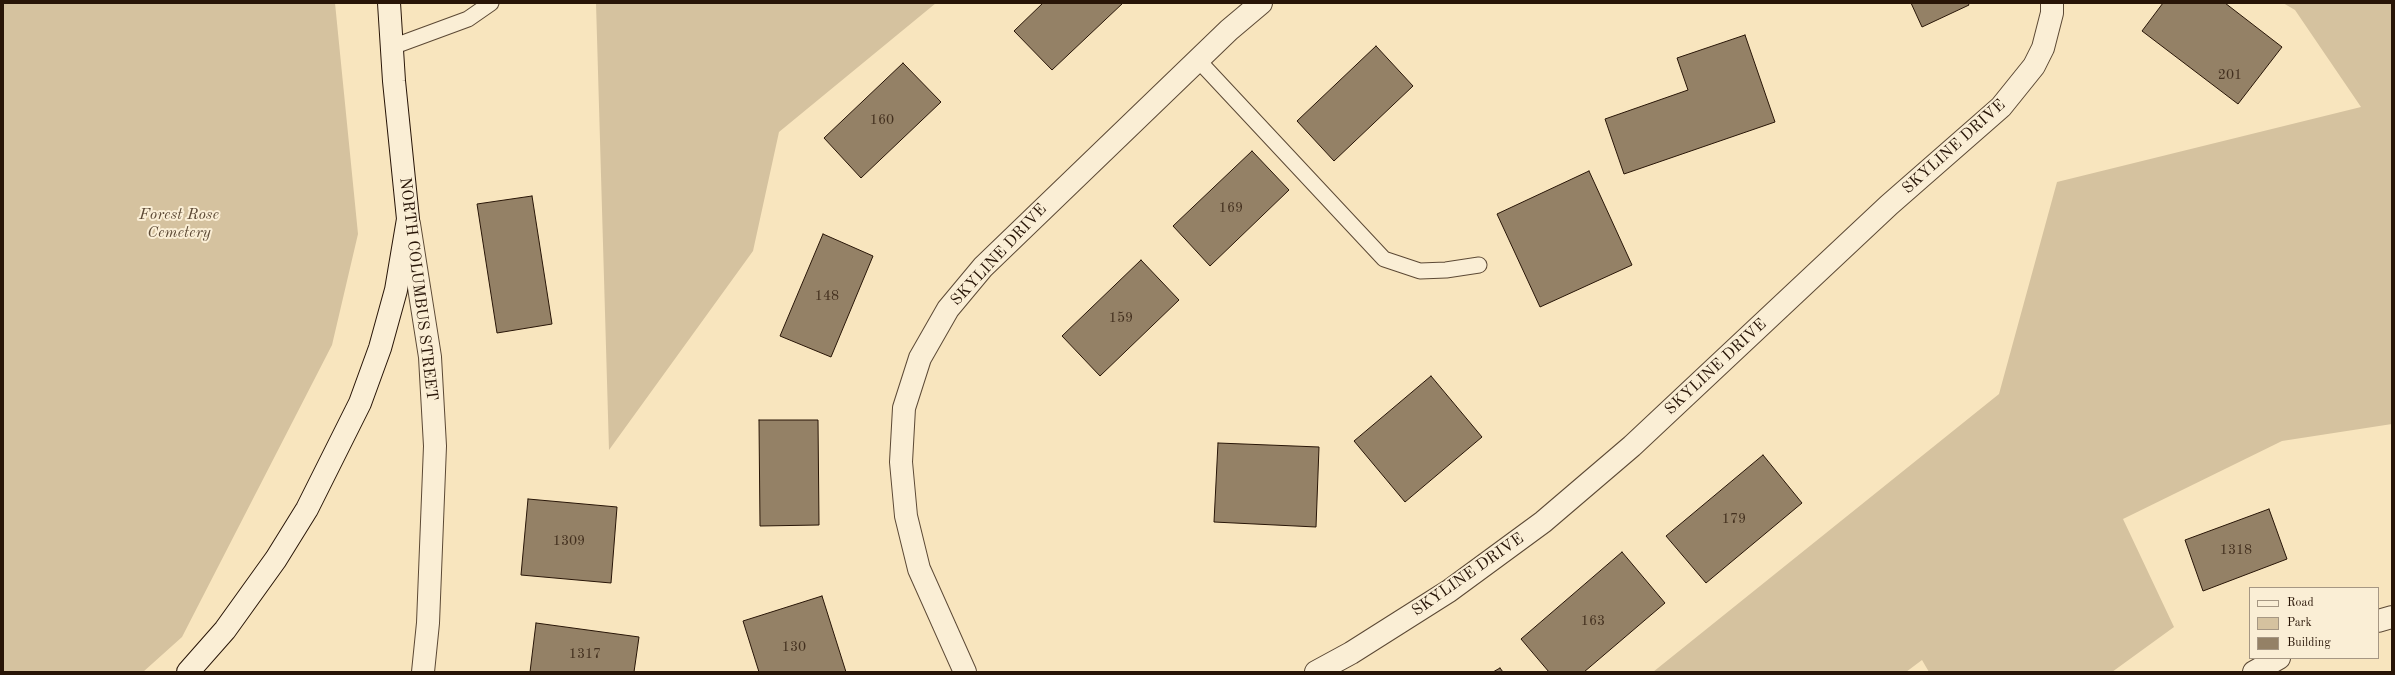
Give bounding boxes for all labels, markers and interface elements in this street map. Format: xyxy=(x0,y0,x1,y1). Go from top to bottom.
house number: 201 xyxy=(2218,67,2242,83)
street label: SKYLINE DRIVE xyxy=(1898,96,2010,198)
house number: 160 xyxy=(870,112,894,128)
street label: NORTH COLUMBUS STREET xyxy=(395,176,441,402)
street label: SKYLINE DRIVE xyxy=(947,200,1051,310)
house number: 169 xyxy=(1219,200,1243,216)
park label: Forest Rose Cemetery xyxy=(139,205,219,243)
house number: 148 xyxy=(815,288,839,304)
house number: 159 xyxy=(1109,310,1133,326)
street label: SKYLINE DRIVE xyxy=(1661,315,1771,419)
house number: 179 xyxy=(1722,511,1746,527)
street label: SKYLINE DRIVE xyxy=(1408,529,1528,621)
house number: 1309 xyxy=(553,533,585,549)
house number: 1318 xyxy=(2220,542,2252,558)
legend xyxy=(2249,587,2379,659)
text: Road xyxy=(2287,597,2314,609)
house number: 163 xyxy=(1581,613,1605,629)
text: Park xyxy=(2287,617,2312,629)
text: Building xyxy=(2287,637,2331,649)
house number: 130 xyxy=(782,639,806,655)
house number: 1317 xyxy=(569,646,601,662)

